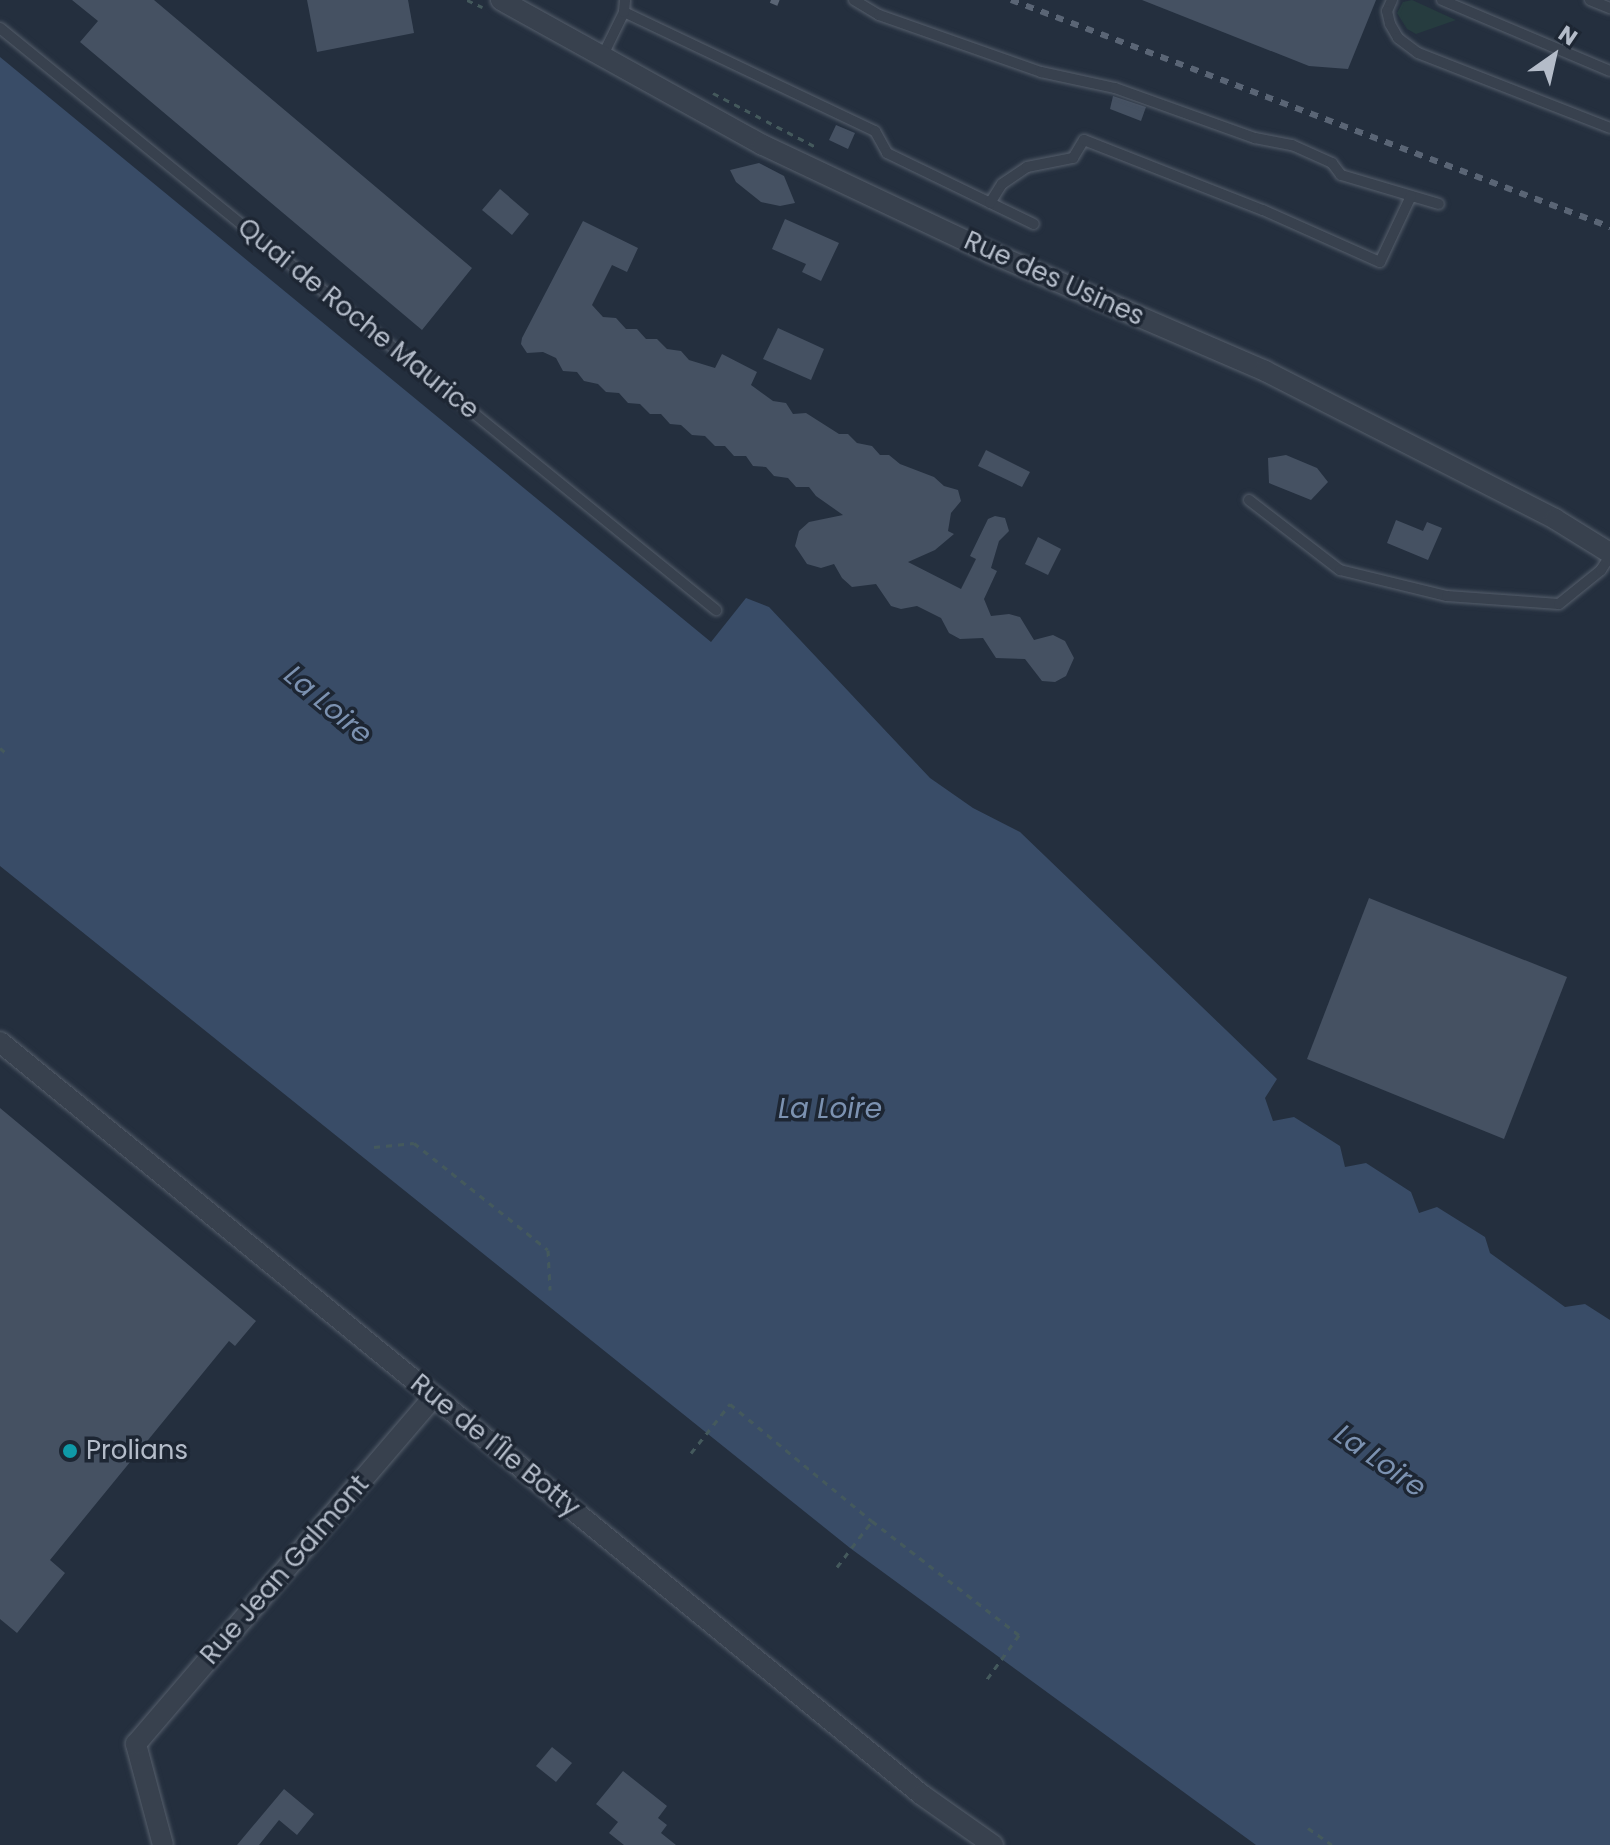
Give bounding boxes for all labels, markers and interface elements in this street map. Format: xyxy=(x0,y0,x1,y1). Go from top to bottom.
north arrow xyxy=(1514,16,1594,96)
text: N xyxy=(1552,18,1583,53)
street label: Quai de Roche Maurice xyxy=(231,212,485,426)
street label: Rue des Usines xyxy=(959,225,1149,333)
water label: La Loire xyxy=(277,659,379,751)
water label: La Loire xyxy=(778,1092,882,1126)
street label: Rue de l'Île Botty xyxy=(404,1368,586,1524)
water label: La Loire xyxy=(1328,1417,1432,1505)
place label: Prolians xyxy=(86,1435,188,1467)
marker: Prolians xyxy=(61,1442,79,1460)
street label: Rue Jean Galmont xyxy=(194,1469,376,1671)

